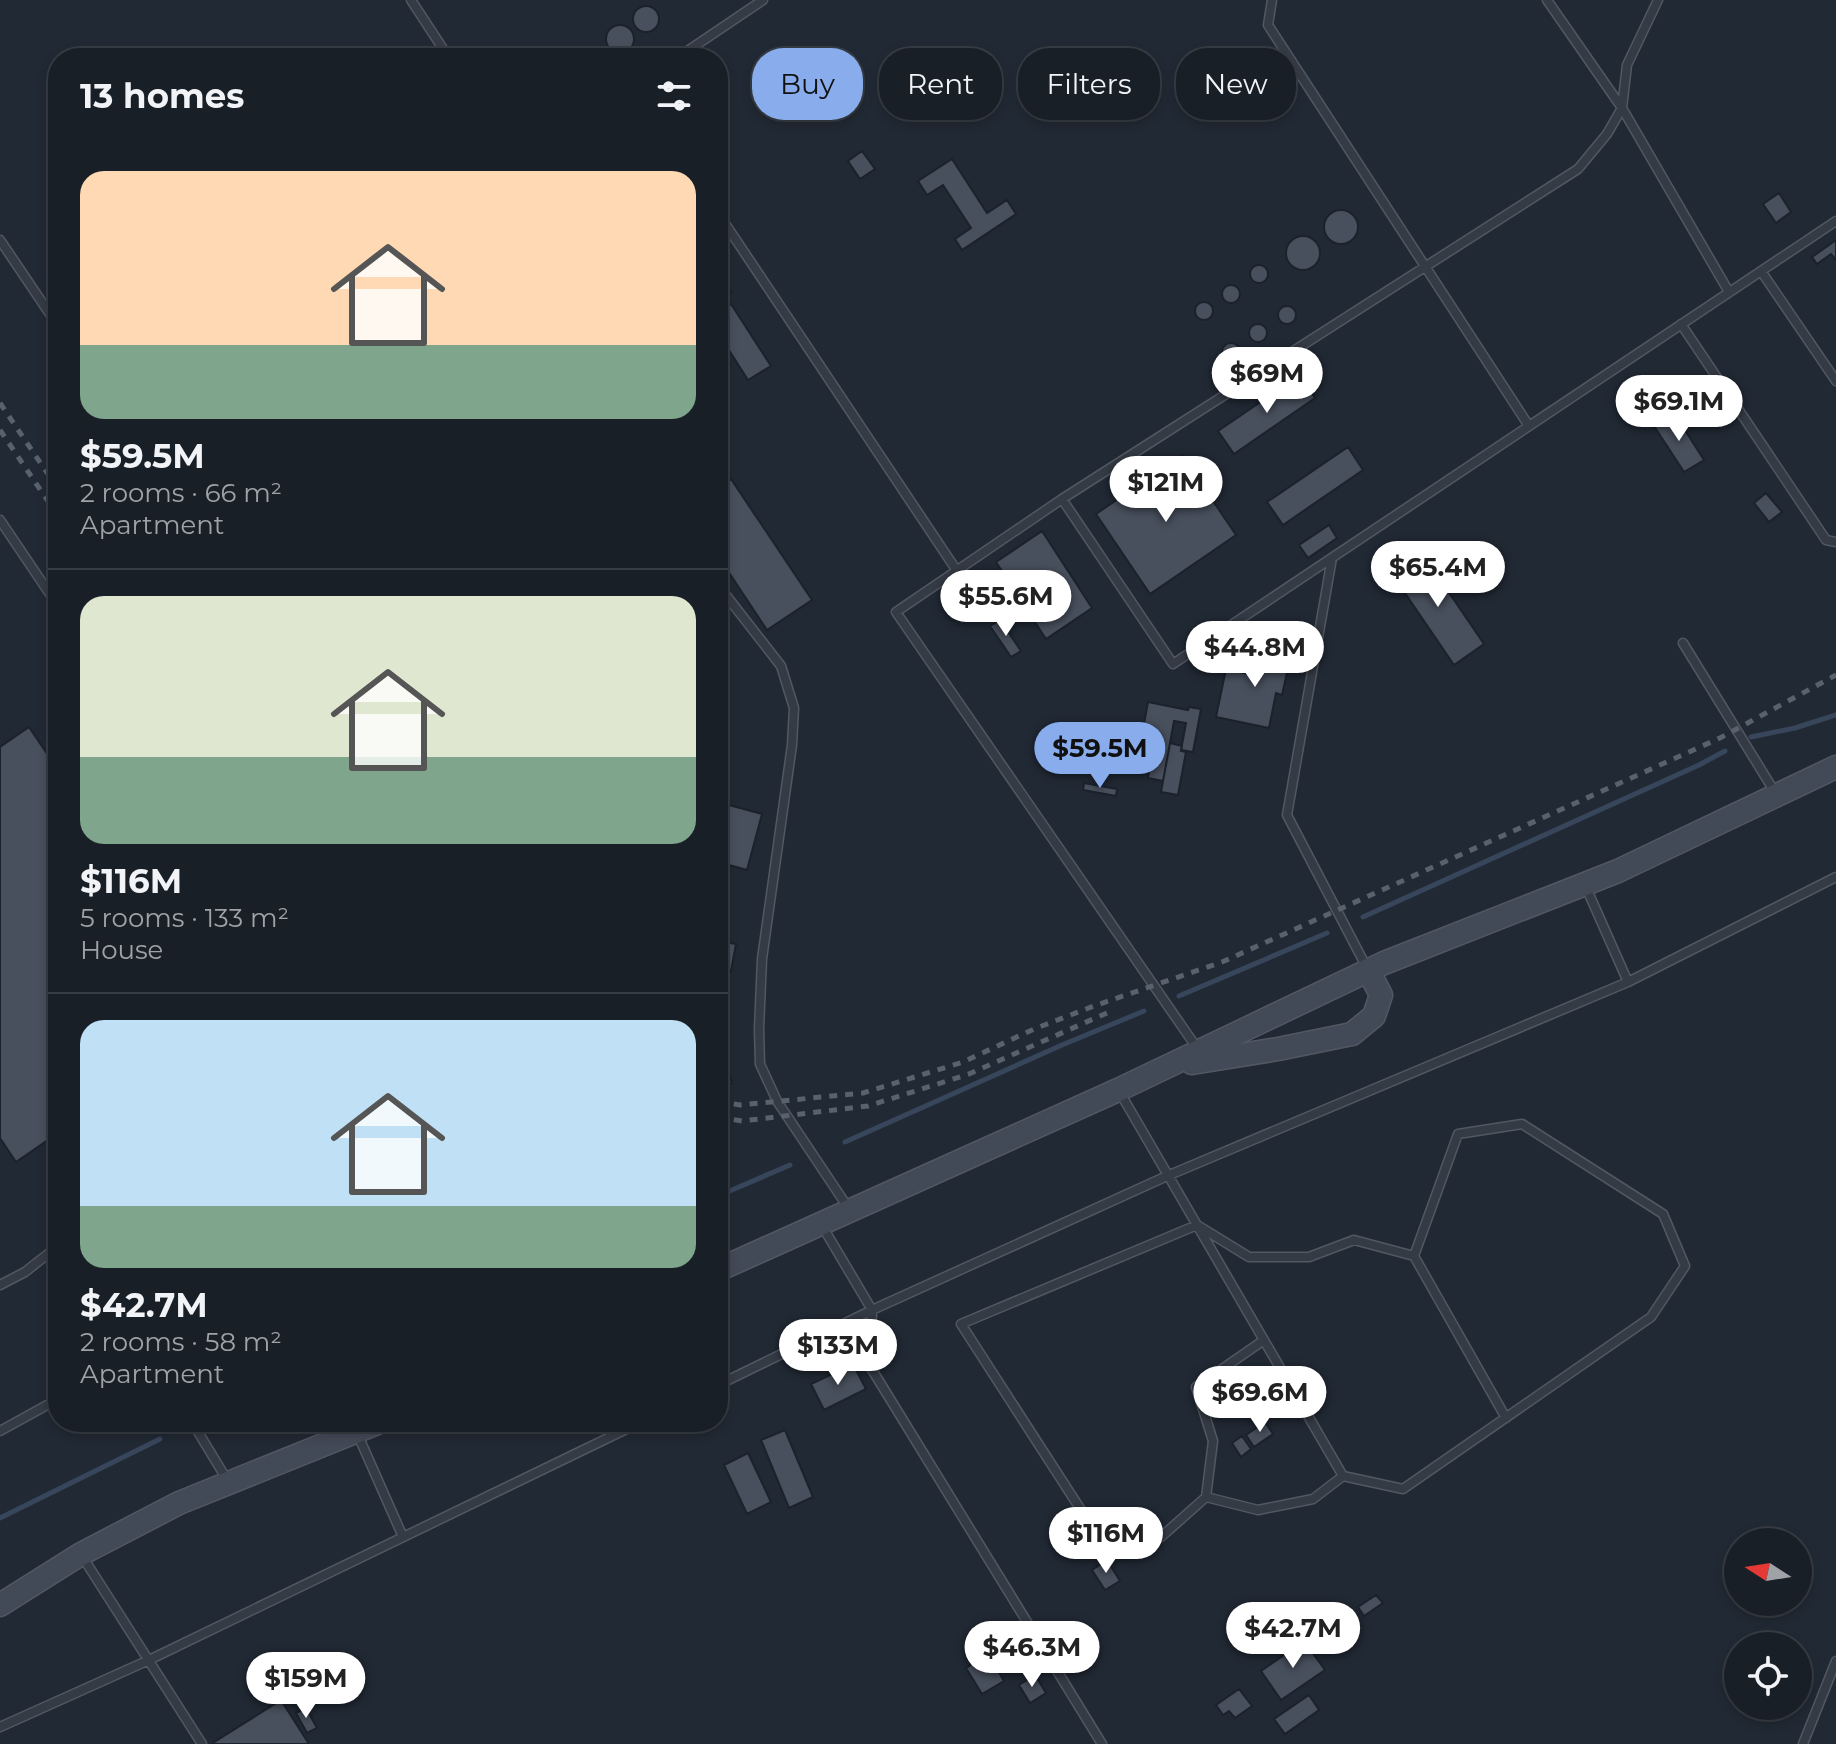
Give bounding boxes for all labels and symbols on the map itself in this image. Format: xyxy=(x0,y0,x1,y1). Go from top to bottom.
pin: $69M xyxy=(1220,347,1314,415)
pin: $69.1M xyxy=(1614,375,1744,443)
pin: $121M xyxy=(1110,456,1222,524)
pin: $65.4M xyxy=(1373,541,1503,609)
pin: $55.6M xyxy=(941,570,1071,638)
pin: $44.8M xyxy=(1190,621,1320,689)
pin: $59.5M xyxy=(1035,722,1165,790)
pin: $133M xyxy=(782,1319,894,1387)
pin: $69.6M xyxy=(1195,1366,1325,1434)
pin: $116M xyxy=(1050,1507,1162,1575)
north arrow xyxy=(1724,1528,1812,1616)
pin: $42.7M xyxy=(1228,1602,1358,1670)
pin: $46.3M xyxy=(967,1621,1097,1689)
pin: $159M xyxy=(250,1652,362,1720)

